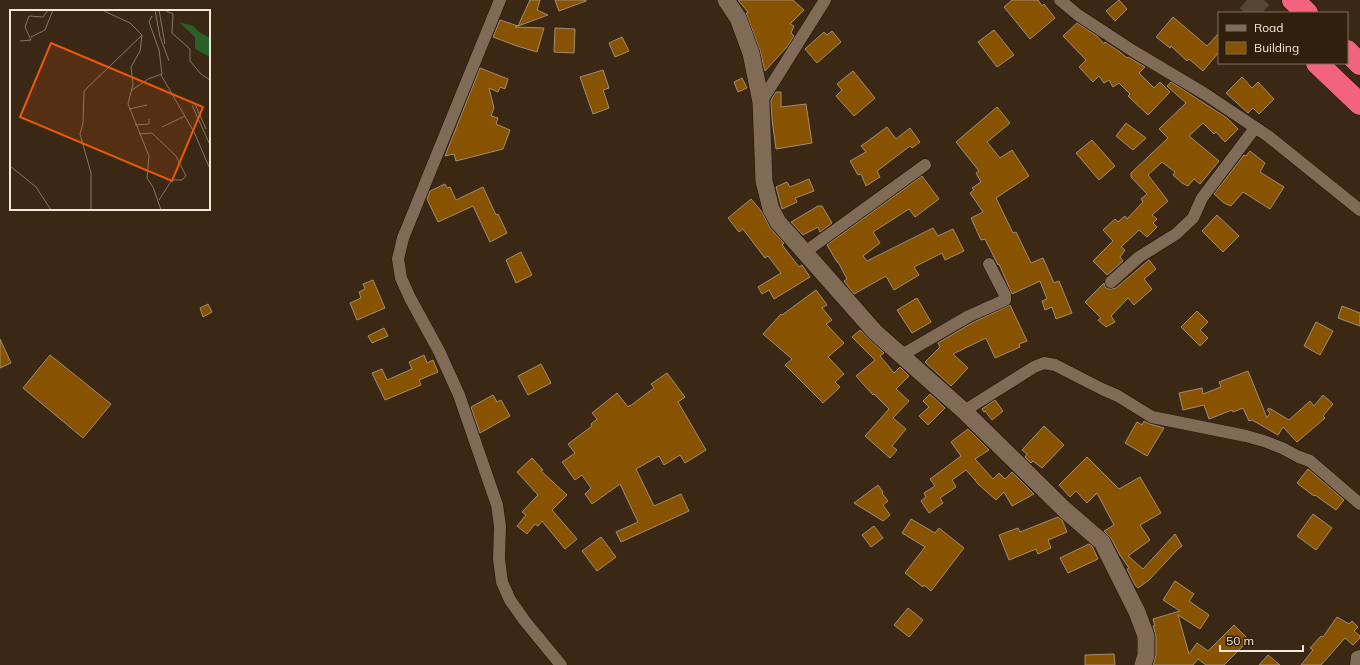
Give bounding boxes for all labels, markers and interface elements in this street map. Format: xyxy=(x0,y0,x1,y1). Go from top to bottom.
inset map xyxy=(10,10,210,210)
legend xyxy=(1218,12,1348,64)
text: Road xyxy=(1254,20,1283,35)
text: Building xyxy=(1254,40,1299,55)
scale bar xyxy=(1220,627,1303,653)
text: 50 m xyxy=(1226,633,1254,648)

